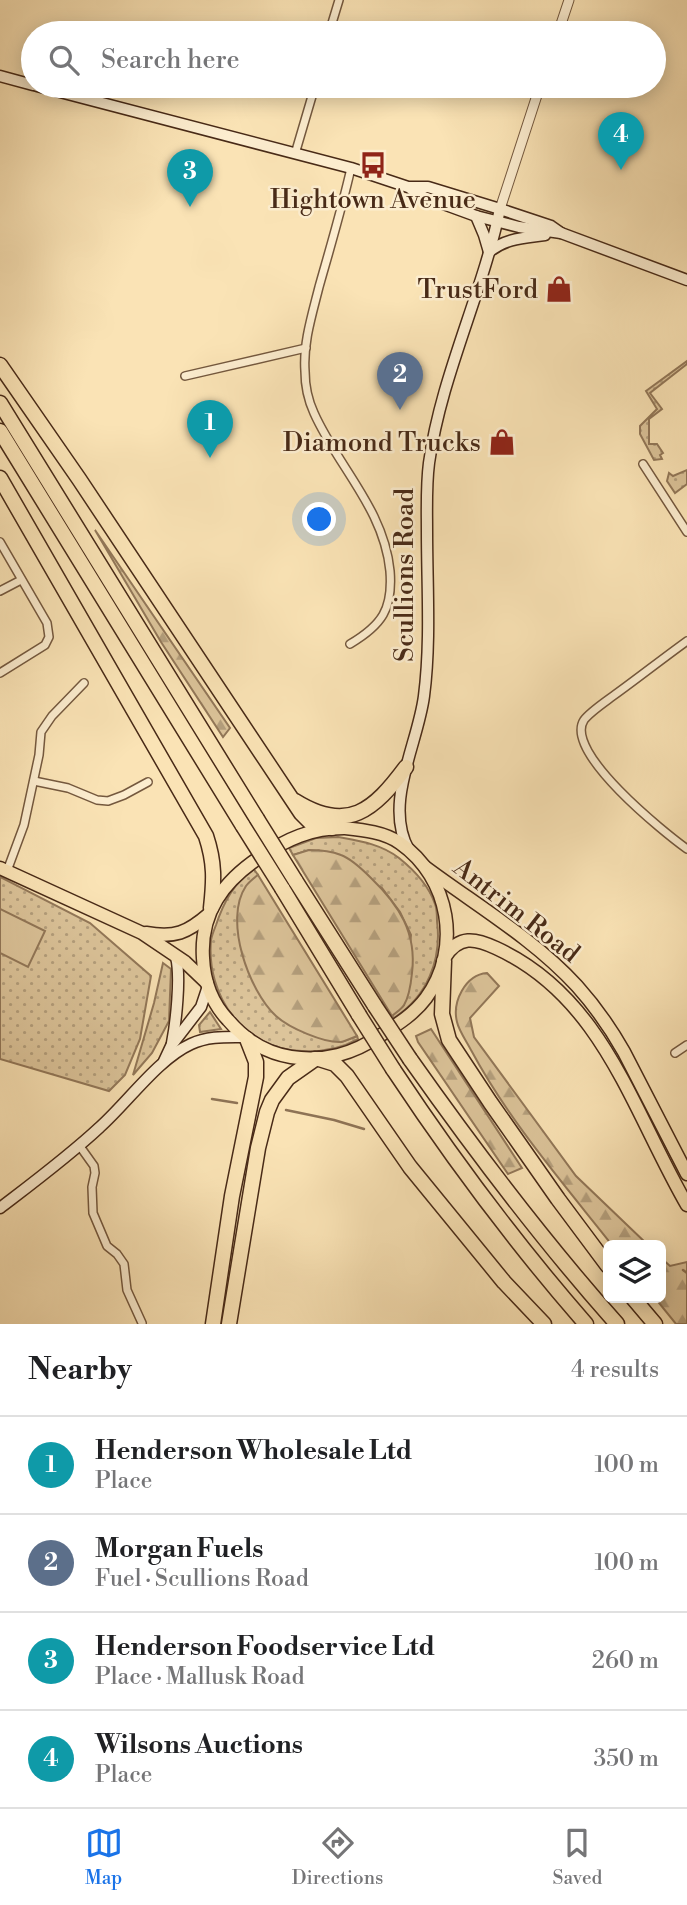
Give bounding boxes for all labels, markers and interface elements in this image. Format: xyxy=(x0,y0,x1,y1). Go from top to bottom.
search box xyxy=(21,21,666,98)
icon: search xyxy=(45,41,83,79)
text: Search here xyxy=(101,44,240,76)
pin: 4 xyxy=(598,112,644,170)
pin: 3 xyxy=(167,149,213,207)
bus stop icon: Hightown Avenue xyxy=(358,150,388,180)
place label: Hightown Avenue xyxy=(270,184,476,216)
place label: TrustFord xyxy=(418,274,538,306)
shop icon: TrustFord xyxy=(544,274,574,304)
pin: 2 xyxy=(377,352,423,410)
pin: 1 xyxy=(187,400,233,458)
place label: Diamond Trucks xyxy=(283,427,481,459)
shop icon: Diamond Trucks xyxy=(487,427,517,457)
street label: Scullions Road xyxy=(389,488,421,662)
your location xyxy=(302,502,336,536)
street label: Antrim Road xyxy=(446,851,586,970)
map controls xyxy=(603,1240,666,1303)
button: layers xyxy=(603,1240,666,1303)
text: Nearby xyxy=(28,1351,132,1389)
text: 4 results xyxy=(571,1356,659,1384)
text: Henderson Wholesale Ltd xyxy=(95,1435,412,1467)
text: 1 xyxy=(45,1451,57,1479)
text: 100 m xyxy=(594,1451,659,1479)
text: Place xyxy=(95,1467,152,1495)
text: Morgan Fuels xyxy=(95,1533,263,1565)
text: 2 xyxy=(44,1549,58,1577)
text: 100 m xyxy=(594,1549,659,1577)
text: Fuel · Scullions Road xyxy=(95,1565,309,1593)
text: Henderson Foodservice Ltd xyxy=(95,1631,435,1663)
text: 3 xyxy=(44,1647,58,1675)
text: 260 m xyxy=(592,1647,659,1675)
text: Place · Mallusk Road xyxy=(95,1663,305,1691)
text: Wilsons Auctions xyxy=(95,1729,303,1761)
text: 4 xyxy=(43,1745,59,1773)
text: 350 m xyxy=(593,1745,659,1773)
text: Place xyxy=(95,1761,152,1789)
tab: Map xyxy=(85,1824,123,1890)
tab: Directions xyxy=(292,1824,383,1890)
tab: Saved xyxy=(553,1824,602,1890)

